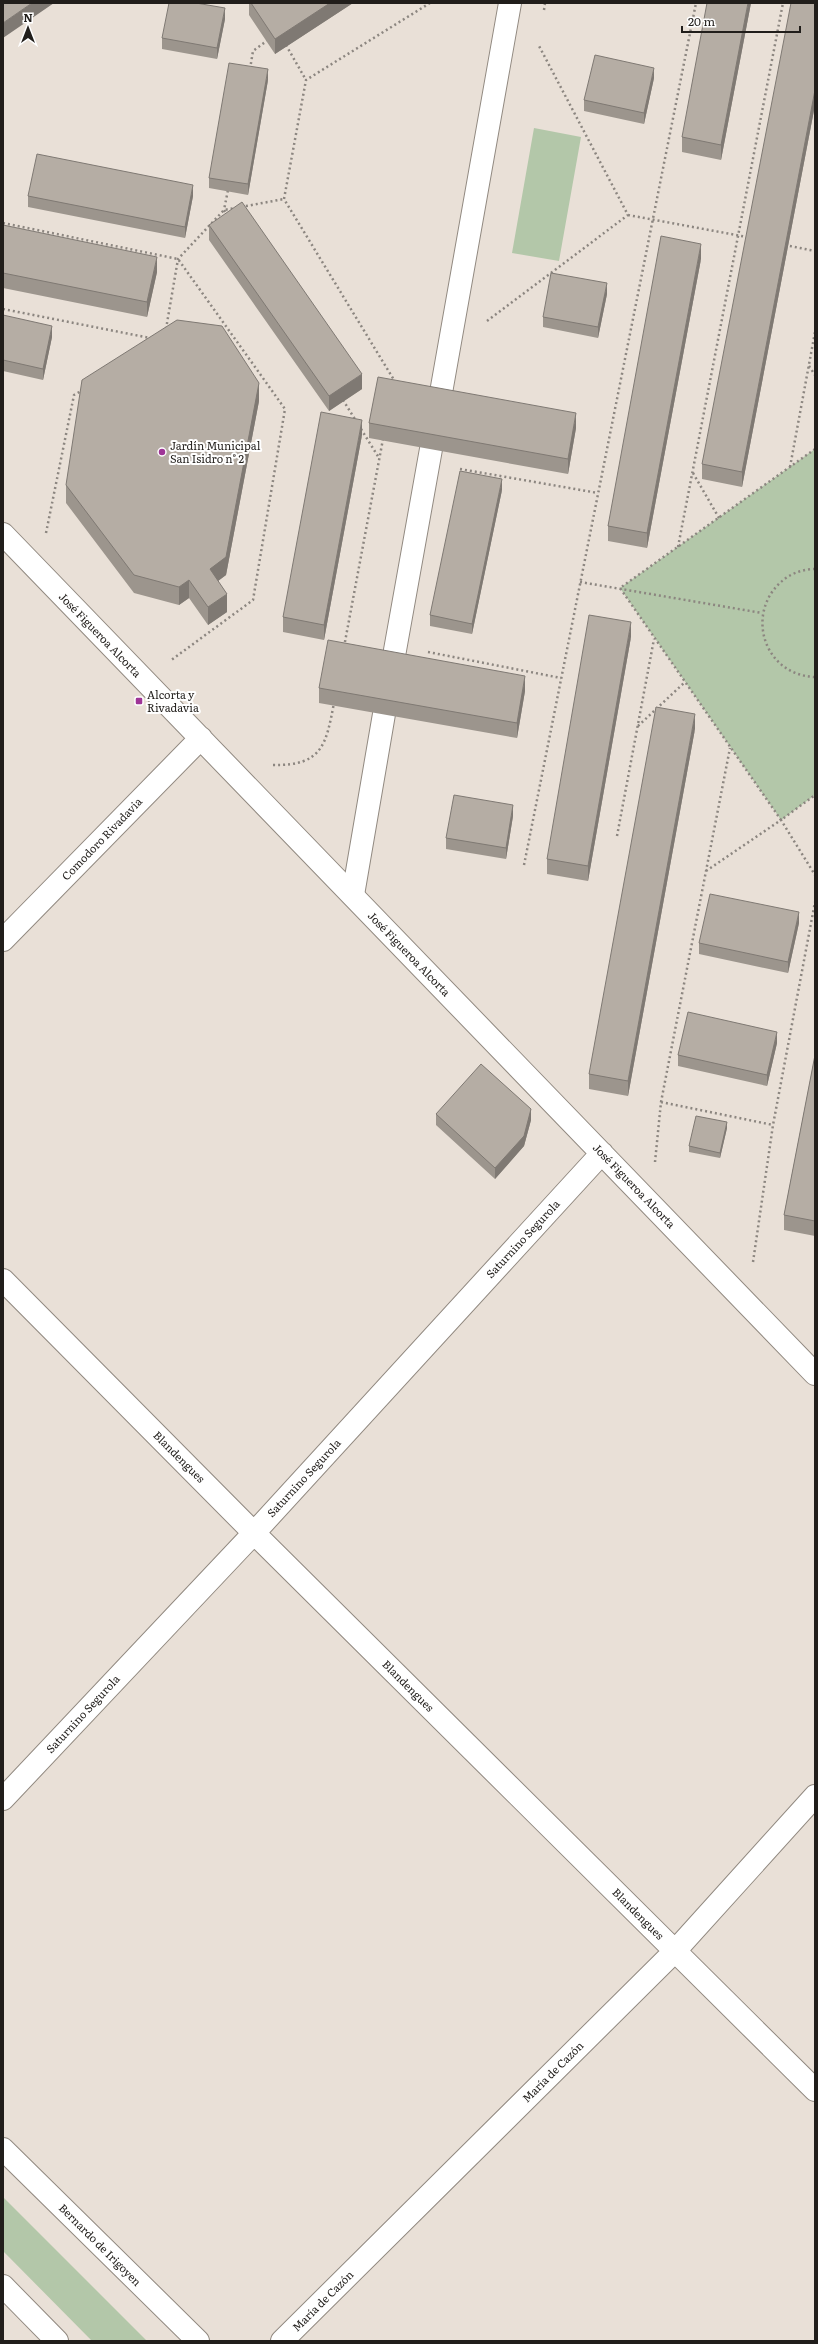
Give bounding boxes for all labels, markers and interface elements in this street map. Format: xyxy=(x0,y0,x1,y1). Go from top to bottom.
north arrow xyxy=(8,8,48,48)
scale bar xyxy=(682,8,800,34)
text: N xyxy=(23,9,33,25)
text: 20 m xyxy=(688,12,715,30)
place label: Jardín Municipal San Isidro n° 2 xyxy=(170,437,261,466)
marker: Jardín Municipal San Isidro n° 2 xyxy=(157,447,167,457)
street label: José Figueroa Alcorta xyxy=(56,588,146,680)
place label: Alcorta y Rivadavia xyxy=(147,686,199,715)
marker: Alcorta y Rivadavia xyxy=(134,696,144,706)
street label: Comodoro Rivadavia xyxy=(57,793,145,883)
street label: José Figueroa Alcorta xyxy=(365,907,455,999)
street label: José Figueroa Alcorta xyxy=(590,1139,680,1231)
street label: Saturnino Segurola xyxy=(482,1196,563,1281)
street label: Blandengues xyxy=(150,1427,209,1486)
street label: Saturnino Segurola xyxy=(263,1435,344,1520)
street label: Blandengues xyxy=(379,1656,438,1715)
street label: Saturnino Segurola xyxy=(42,1671,123,1756)
street label: Blandengues xyxy=(609,1884,668,1943)
street label: María de Cazón xyxy=(518,2037,586,2105)
street label: Bernardo de Irigoyen xyxy=(56,2200,145,2289)
street label: María de Cazón xyxy=(288,2266,356,2334)

